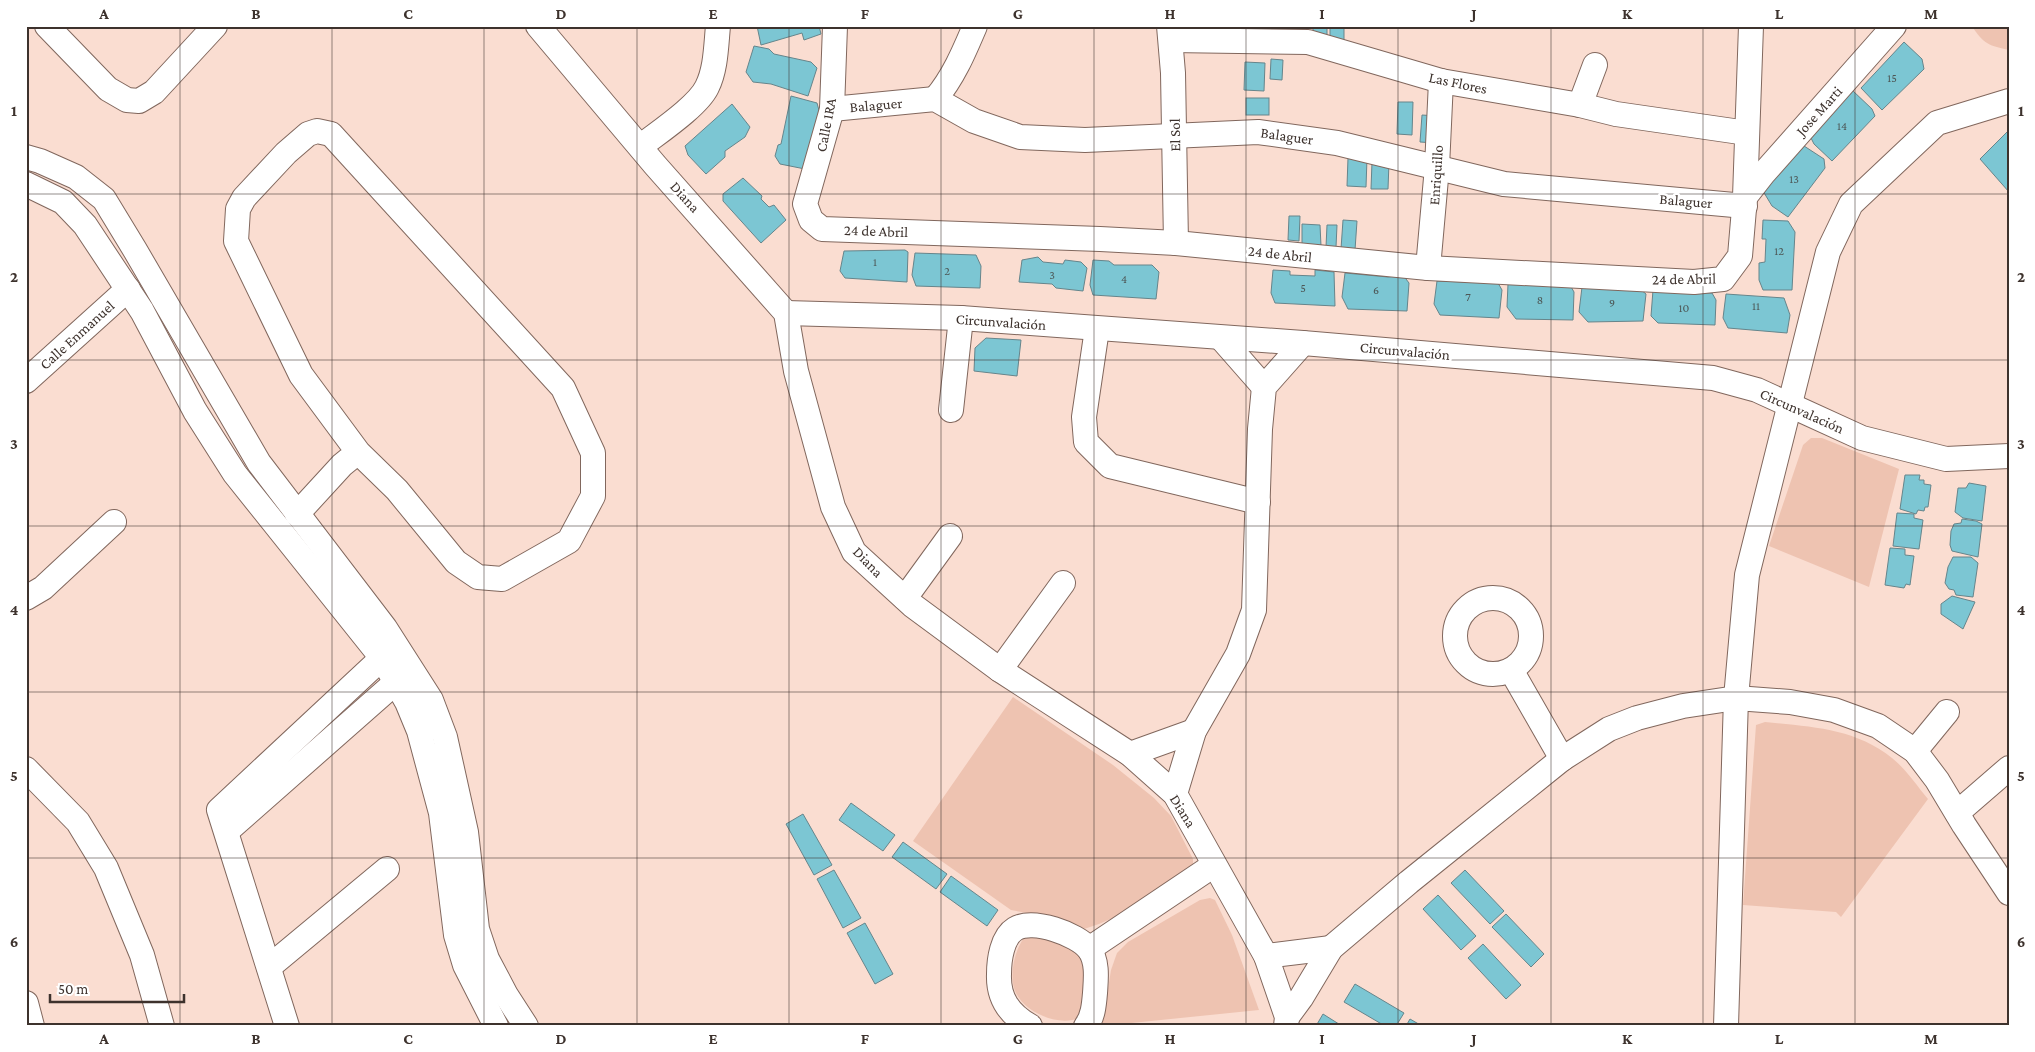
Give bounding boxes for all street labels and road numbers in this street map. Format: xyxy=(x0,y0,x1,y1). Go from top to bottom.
street label: Las Flores xyxy=(1427,69,1489,97)
street label: Jose Marti xyxy=(1791,83,1846,141)
street label: Balaguer xyxy=(849,95,904,116)
street label: Calle 1RA xyxy=(813,96,839,153)
street label: El Sol xyxy=(1167,118,1183,152)
street label: Balaguer xyxy=(1259,124,1315,149)
street label: Enriquillo xyxy=(1426,144,1447,206)
street label: Diana xyxy=(667,178,703,216)
street label: Balaguer xyxy=(1659,191,1714,212)
street label: 24 de Abril xyxy=(844,222,908,240)
street label: 24 de Abril xyxy=(1247,243,1313,265)
street label: 24 de Abril xyxy=(1652,270,1716,288)
street label: Calle Enmanuel xyxy=(36,297,118,373)
street label: Circunvalación xyxy=(955,311,1047,333)
street label: Circunvalación xyxy=(1359,339,1451,363)
street label: Circunvalación xyxy=(1758,385,1846,437)
street label: Diana xyxy=(850,544,886,580)
street label: Diana xyxy=(1167,792,1199,830)

